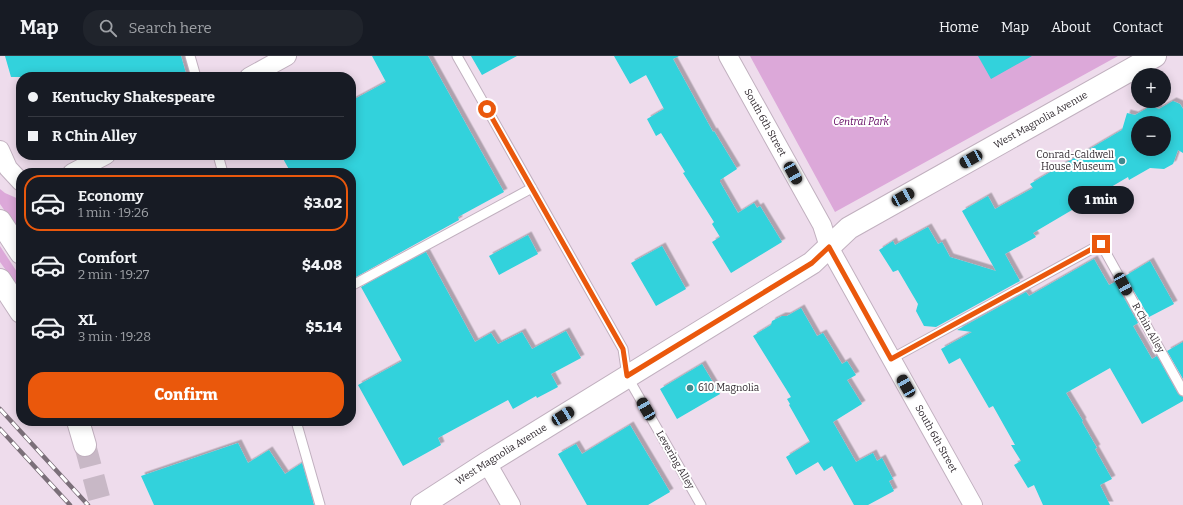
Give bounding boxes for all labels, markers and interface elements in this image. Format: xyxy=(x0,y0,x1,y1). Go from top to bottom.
search box xyxy=(83,10,363,46)
text: Map xyxy=(20,16,59,39)
icon: search xyxy=(97,17,119,39)
text: Search here xyxy=(129,19,212,37)
text: Home xyxy=(939,19,979,36)
text: Map xyxy=(1001,19,1029,36)
text: About xyxy=(1051,19,1091,36)
text: Contact xyxy=(1113,19,1163,36)
map controls xyxy=(1131,68,1171,156)
button: + xyxy=(1131,68,1171,108)
street label: South 6th Street xyxy=(741,87,789,159)
text: Kentucky Shakespeare xyxy=(52,88,215,106)
street label: West Magnolia Avenue xyxy=(992,89,1090,151)
route start xyxy=(478,100,496,118)
park label: Central Park xyxy=(833,116,889,128)
button: − xyxy=(1131,116,1171,156)
text: R Chin Alley xyxy=(52,127,137,145)
car xyxy=(958,148,984,170)
place label: Conrad-Caldwell House Museum xyxy=(1036,149,1114,173)
marker: Conrad-Caldwell House Museum xyxy=(1117,156,1127,166)
car xyxy=(782,160,804,186)
icon: car xyxy=(30,185,66,221)
car xyxy=(890,186,916,208)
callout: 1 min xyxy=(1068,186,1134,214)
text: Economy xyxy=(78,187,144,205)
text: 1 min xyxy=(1084,192,1118,207)
text: $3.02 xyxy=(304,194,342,212)
text: 1 min · 19:26 xyxy=(78,205,149,220)
route end xyxy=(1092,235,1110,253)
icon: car xyxy=(30,247,66,283)
text: Comfort xyxy=(78,249,137,267)
text: $4.08 xyxy=(302,256,342,274)
text: 2 min · 19:27 xyxy=(78,267,149,282)
car xyxy=(1112,271,1134,297)
street label: R Chin Alley xyxy=(1129,301,1167,356)
icon: car xyxy=(30,309,66,345)
text: XL xyxy=(78,311,97,329)
text: $5.14 xyxy=(306,318,342,336)
text: 3 min · 19:28 xyxy=(78,329,151,344)
button: Confirm xyxy=(28,372,344,418)
car xyxy=(895,373,917,399)
place label: 610 Magnolia xyxy=(698,382,760,394)
marker: 610 Magnolia xyxy=(685,383,695,393)
car xyxy=(635,396,657,422)
street label: South 6th Street xyxy=(912,403,960,475)
car xyxy=(550,405,576,427)
street label: West Magnolia Avenue xyxy=(453,421,549,488)
street label: Levering Alley xyxy=(653,429,697,492)

